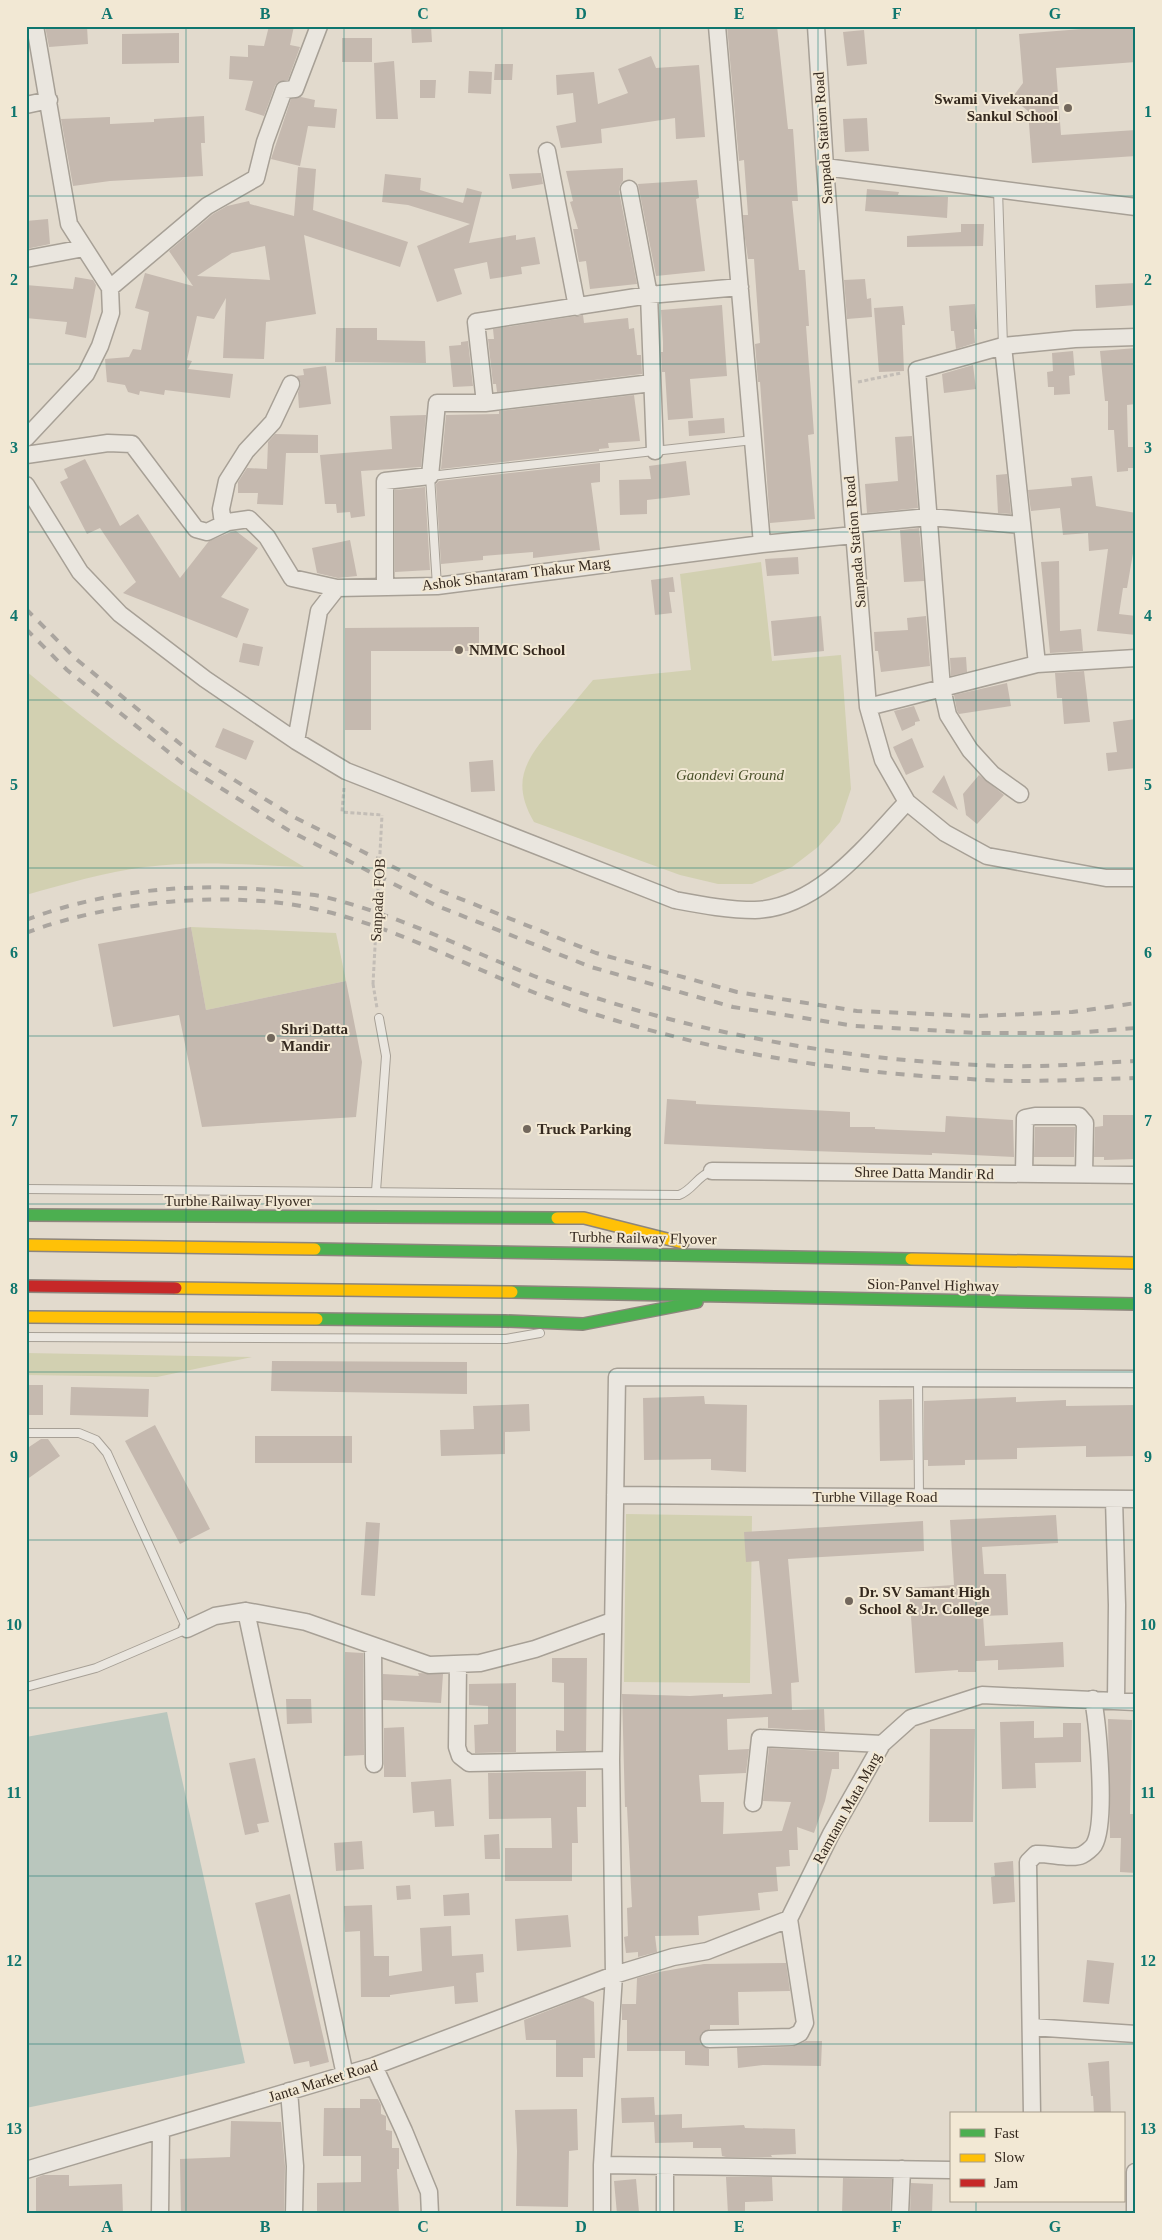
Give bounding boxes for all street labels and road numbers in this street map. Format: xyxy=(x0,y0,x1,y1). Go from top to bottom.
street label: Sanpada Station Road xyxy=(810,71,836,205)
street label: Sanpada Station Road xyxy=(841,475,869,609)
street label: Ashok Shantaram Thakur Marg xyxy=(421,554,612,594)
street label: Sanpada FOB xyxy=(368,858,388,942)
street label: Shree Datta Mandir Rd xyxy=(854,1164,994,1182)
street label: Turbhe Railway Flyover xyxy=(165,1193,311,1209)
street label: Turbhe Railway Flyover xyxy=(569,1229,717,1247)
street label: Sion-Panvel Highway xyxy=(867,1276,1000,1294)
street label: Turbhe Village Road xyxy=(813,1489,938,1505)
street label: Ramtanu Mata Marg xyxy=(810,1749,884,1866)
street label: Janta Market Road xyxy=(266,2057,380,2105)

